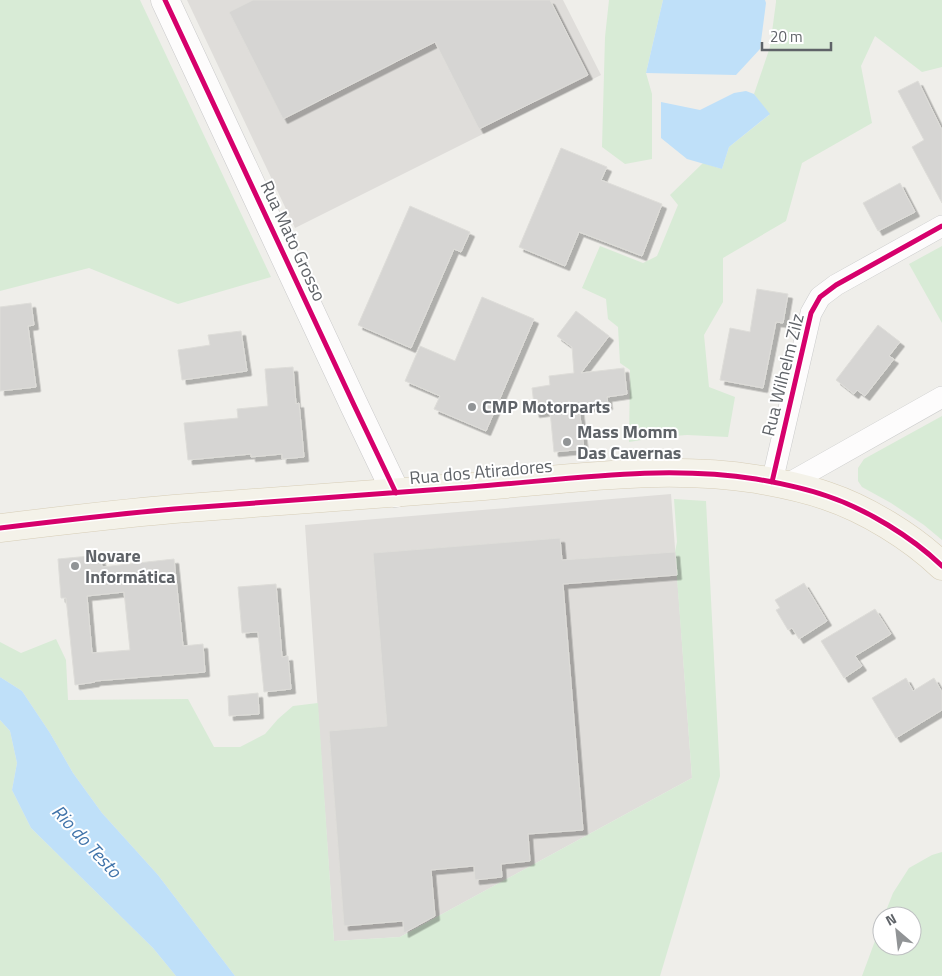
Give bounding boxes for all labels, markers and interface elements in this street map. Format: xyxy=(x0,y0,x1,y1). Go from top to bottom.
scale bar xyxy=(762,20,831,52)
text: 20 m xyxy=(770,25,803,48)
street label: Rua Mato Grosso xyxy=(254,176,333,306)
street label: Rua Wilhelm Zilz xyxy=(754,311,811,439)
place label: CMP Motorparts xyxy=(482,393,610,420)
marker: CMP Motorparts xyxy=(466,401,478,413)
place label: Mass Momm Das Cavernas xyxy=(577,418,681,466)
marker: Mass Momm Das Cavernas xyxy=(561,436,573,448)
street label: Rua dos Atiradores xyxy=(408,452,554,491)
place label: Novare Informática xyxy=(85,542,175,590)
marker: Novare Informática xyxy=(69,560,81,572)
water label: Rio do Testo xyxy=(46,797,129,884)
north arrow xyxy=(872,906,922,956)
text: N xyxy=(881,908,900,931)

